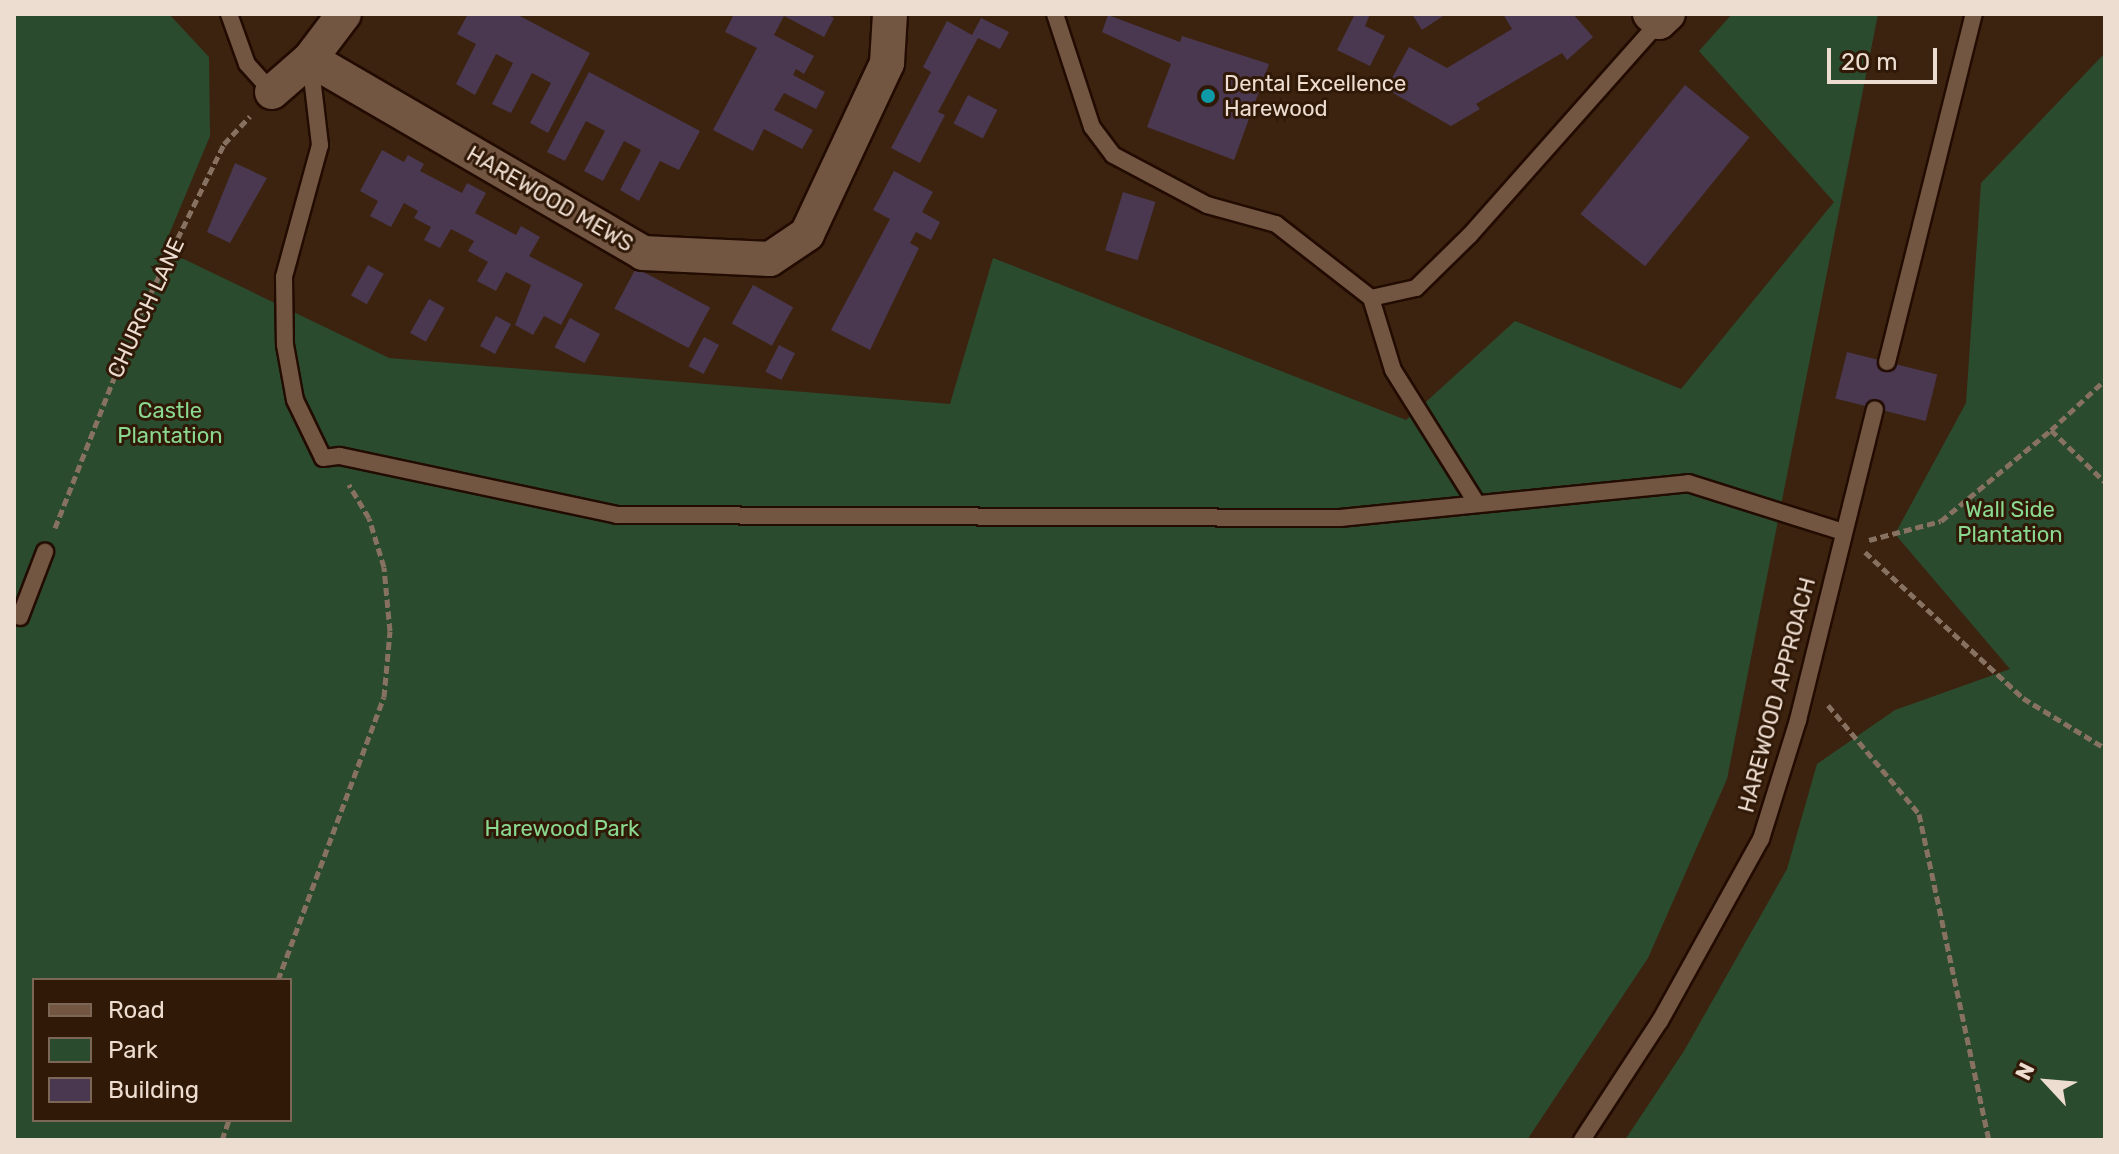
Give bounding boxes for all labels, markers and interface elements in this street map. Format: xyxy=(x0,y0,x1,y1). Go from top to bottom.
scale bar xyxy=(1831,32,1941,82)
text: 20 m xyxy=(1841,48,1898,76)
place label: Dental Excellence Harewood xyxy=(1224,70,1406,122)
marker: Dental Excellence Harewood xyxy=(1199,87,1217,105)
street label: HAREWOOD MEWS xyxy=(462,141,638,257)
street label: CHURCH LANE xyxy=(102,234,190,382)
park label: Castle Plantation xyxy=(117,397,223,448)
park label: Wall Side Plantation xyxy=(1957,496,2063,548)
street label: HAREWOOD APPROACH xyxy=(1733,574,1821,816)
park label: Harewood Park xyxy=(485,816,639,842)
legend xyxy=(32,978,292,1122)
text: Road xyxy=(108,996,165,1024)
text: Park xyxy=(108,1036,158,1064)
north arrow xyxy=(2007,1042,2087,1122)
text: N xyxy=(2009,1058,2041,1084)
text: Building xyxy=(108,1076,199,1104)

